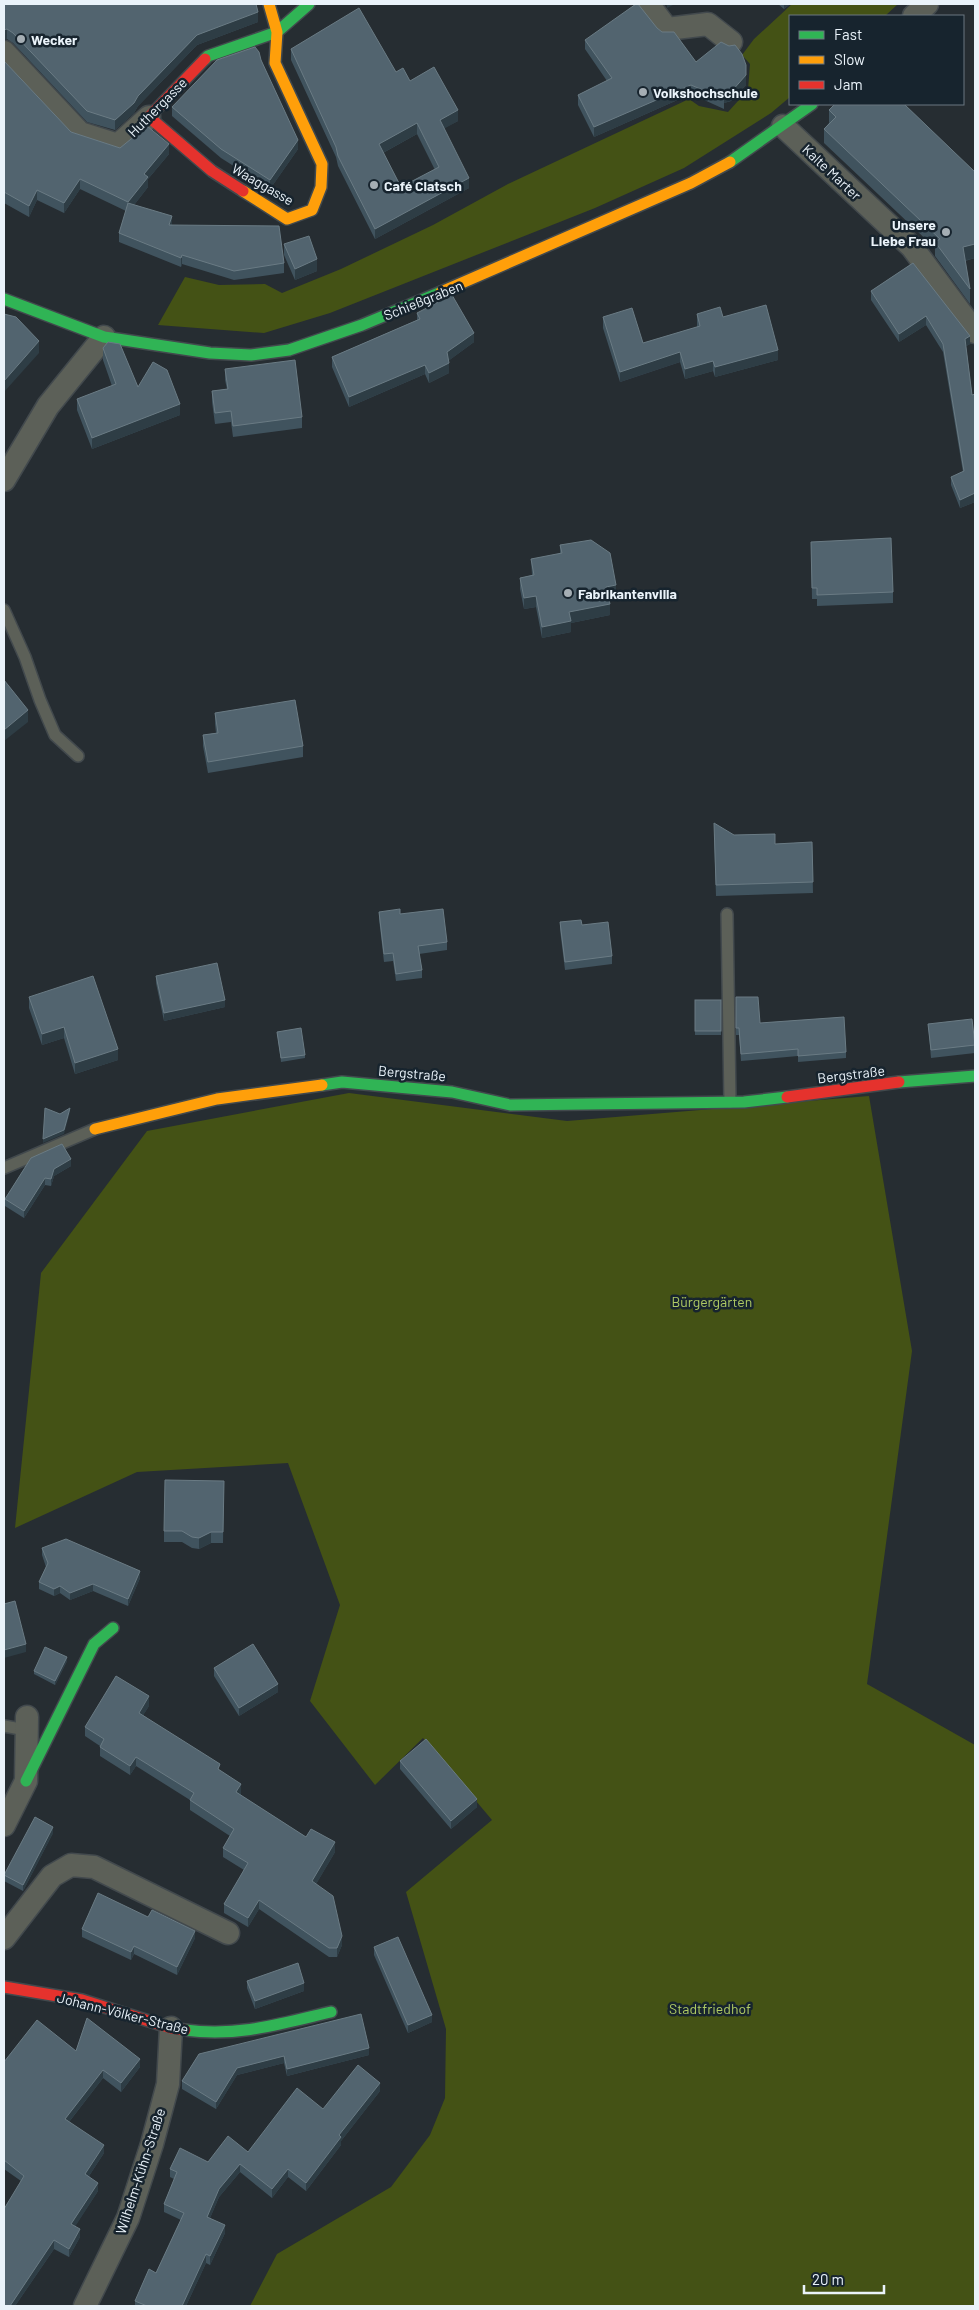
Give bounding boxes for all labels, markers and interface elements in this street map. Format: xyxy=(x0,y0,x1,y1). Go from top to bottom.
legend xyxy=(789,15,964,105)
text: Fast xyxy=(834,25,862,43)
place label: Wecker xyxy=(31,31,78,48)
marker: Wecker xyxy=(15,33,27,45)
text: Slow xyxy=(834,50,865,68)
street label: Huthergasse xyxy=(124,74,190,140)
text: Jam xyxy=(834,75,863,93)
place label: Volkshochschule xyxy=(653,84,758,101)
marker: Volkshochschule xyxy=(637,86,649,98)
street label: Kalte Marter xyxy=(799,141,865,203)
street label: Waaggasse xyxy=(229,159,297,209)
place label: Café Clatsch xyxy=(384,177,462,194)
marker: Café Clatsch xyxy=(368,179,380,191)
place label: Unsere Liebe Frau xyxy=(871,216,936,249)
marker: Unsere Liebe Frau xyxy=(940,226,952,238)
street label: Schießgraben xyxy=(381,276,465,324)
place label: Fabrikantenvilla xyxy=(578,585,677,602)
marker: Fabrikantenvilla xyxy=(562,587,574,599)
street label: Bergstraße xyxy=(816,1061,886,1087)
street label: Bergstraße xyxy=(377,1062,447,1084)
park label: Bürgergärten xyxy=(672,1293,752,1310)
street label: Johann-Völker-Straße xyxy=(56,1988,190,2038)
park label: Stadtfriedhof xyxy=(669,2000,751,2017)
street label: Wilhelm-Kühn-Straße xyxy=(112,2106,168,2236)
scale bar xyxy=(804,2262,884,2294)
text: 20 m xyxy=(812,2270,844,2288)

